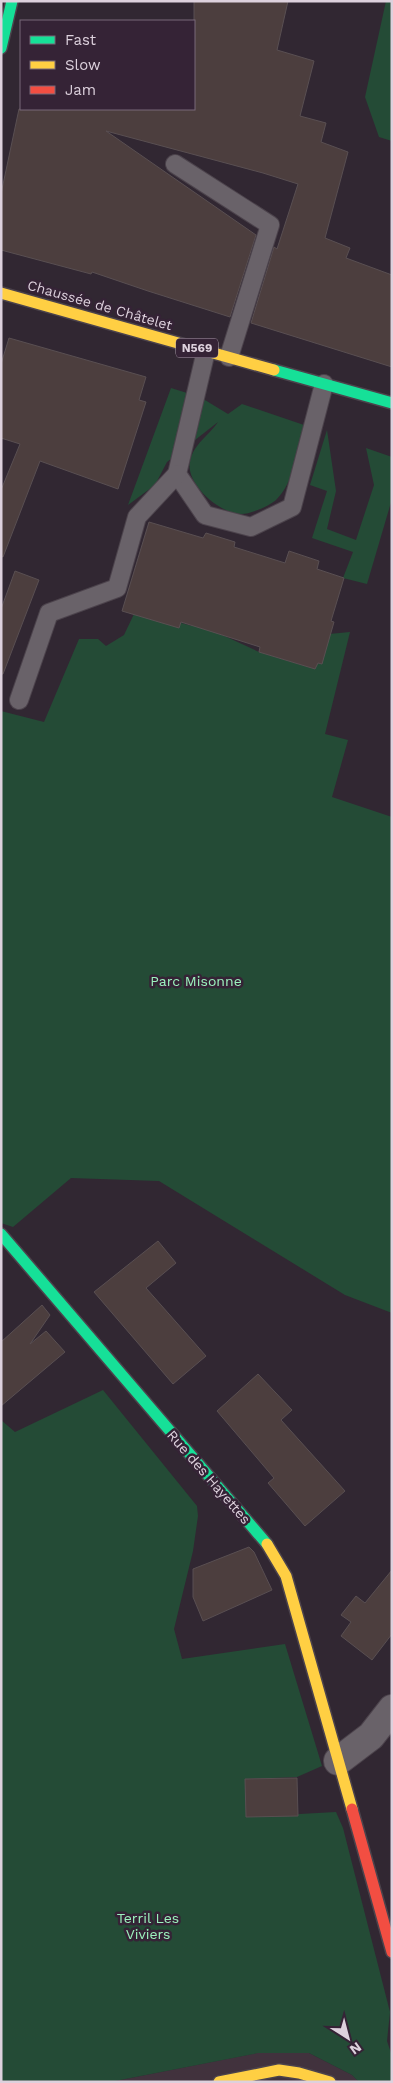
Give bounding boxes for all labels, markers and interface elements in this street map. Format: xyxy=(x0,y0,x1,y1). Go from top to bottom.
legend xyxy=(20,20,195,110)
text: Fast xyxy=(65,31,97,49)
text: Slow xyxy=(65,56,101,74)
text: Jam xyxy=(65,81,96,99)
street label: Chaussée de Châtelet xyxy=(26,277,174,333)
road number: N569 xyxy=(176,338,218,358)
park label: Parc Misonne xyxy=(150,973,242,989)
street label: Rue des Hayettes xyxy=(164,1427,254,1527)
park label: Terril Les Viviers xyxy=(117,1910,179,1942)
north arrow xyxy=(323,2013,373,2063)
text: N xyxy=(347,2039,365,2058)

